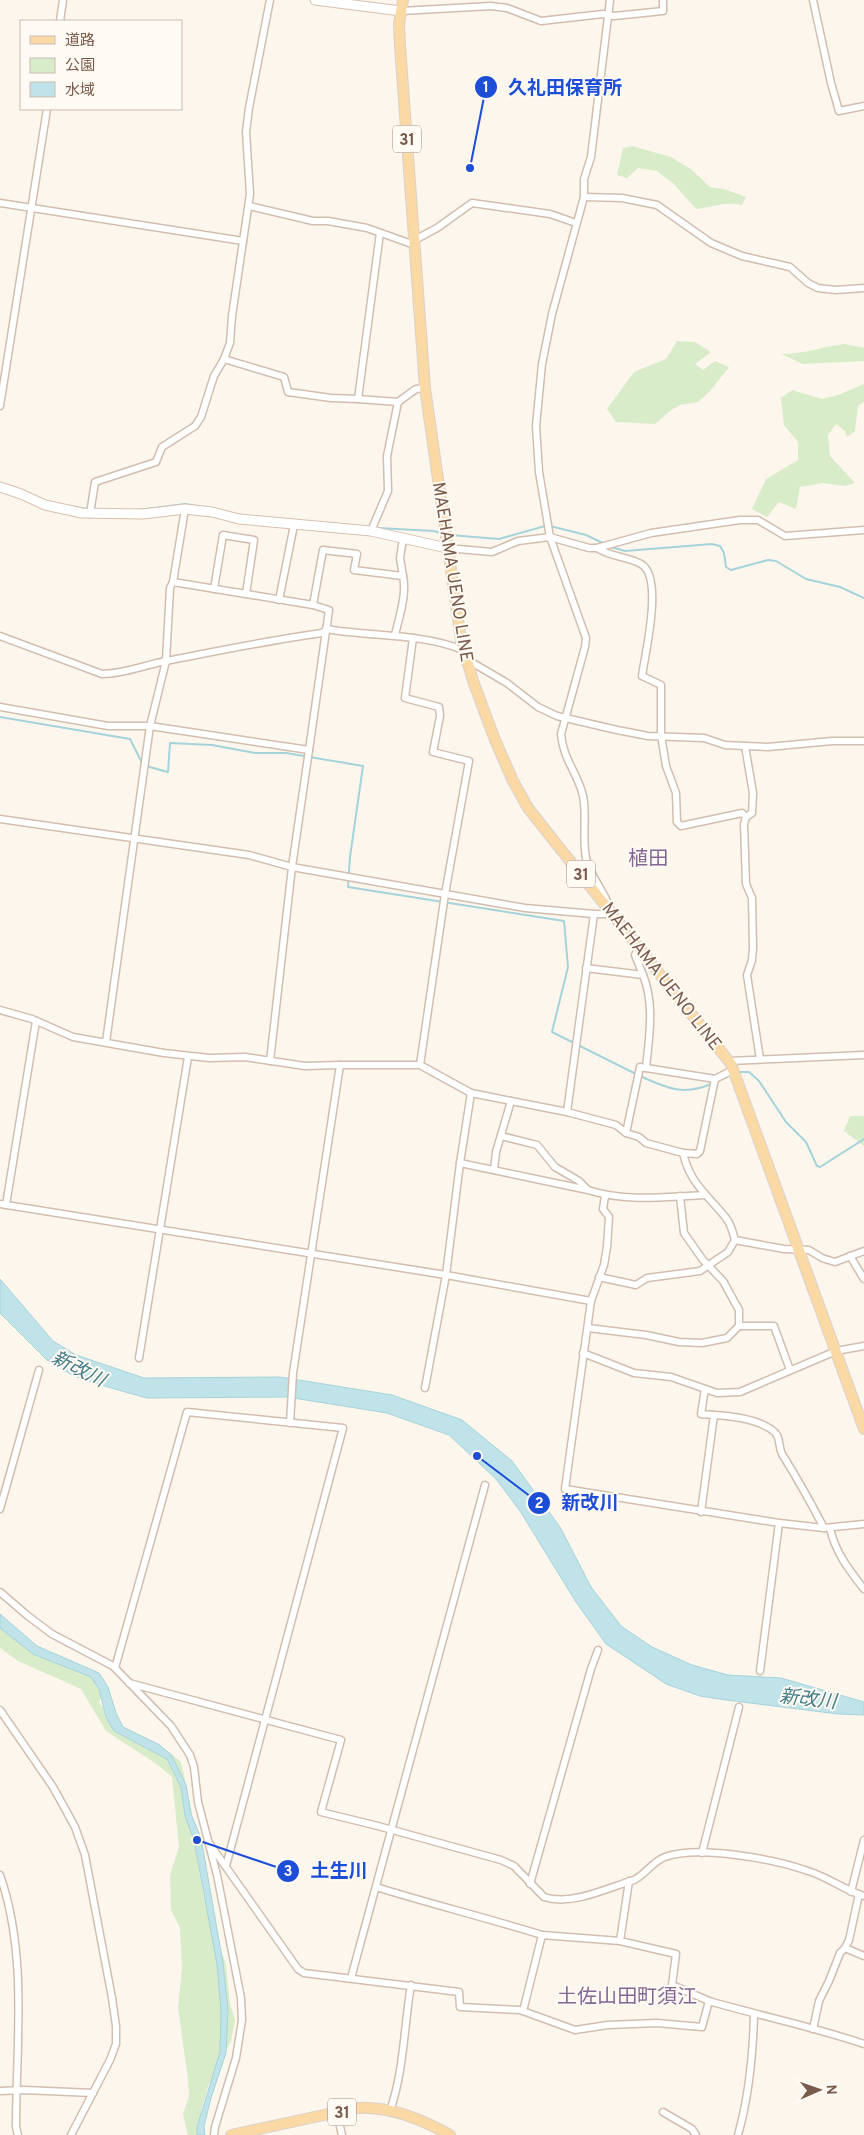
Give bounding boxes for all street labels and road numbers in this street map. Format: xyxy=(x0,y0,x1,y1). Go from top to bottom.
road number: 31 xyxy=(393,126,421,152)
street label: MAEHAMA UENO LINE xyxy=(426,480,477,664)
road number: 31 xyxy=(567,861,595,888)
street label: MAEHAMA UENO LINE xyxy=(596,898,726,1056)
road number: 31 xyxy=(328,2098,356,2126)

